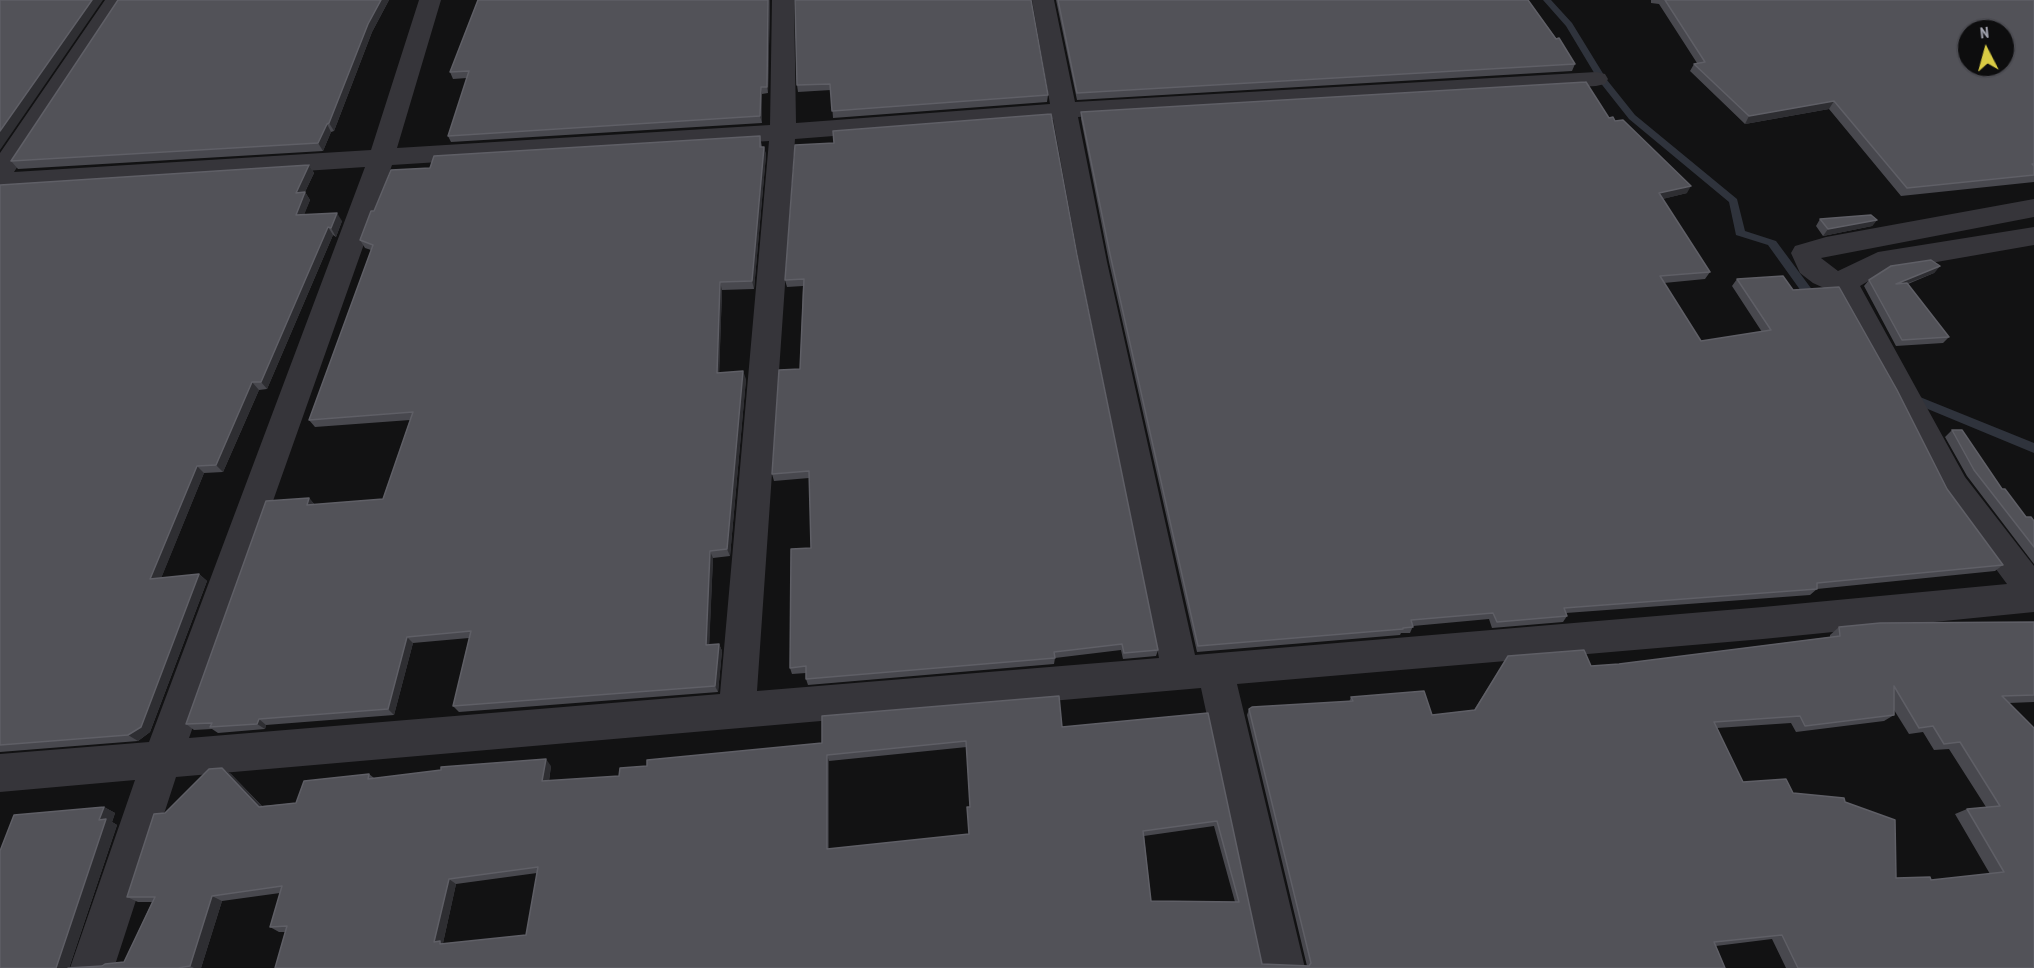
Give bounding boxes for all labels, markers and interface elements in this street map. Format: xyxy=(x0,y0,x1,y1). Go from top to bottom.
north arrow xyxy=(1956,18,2016,78)
text: N xyxy=(1979,22,1990,42)

